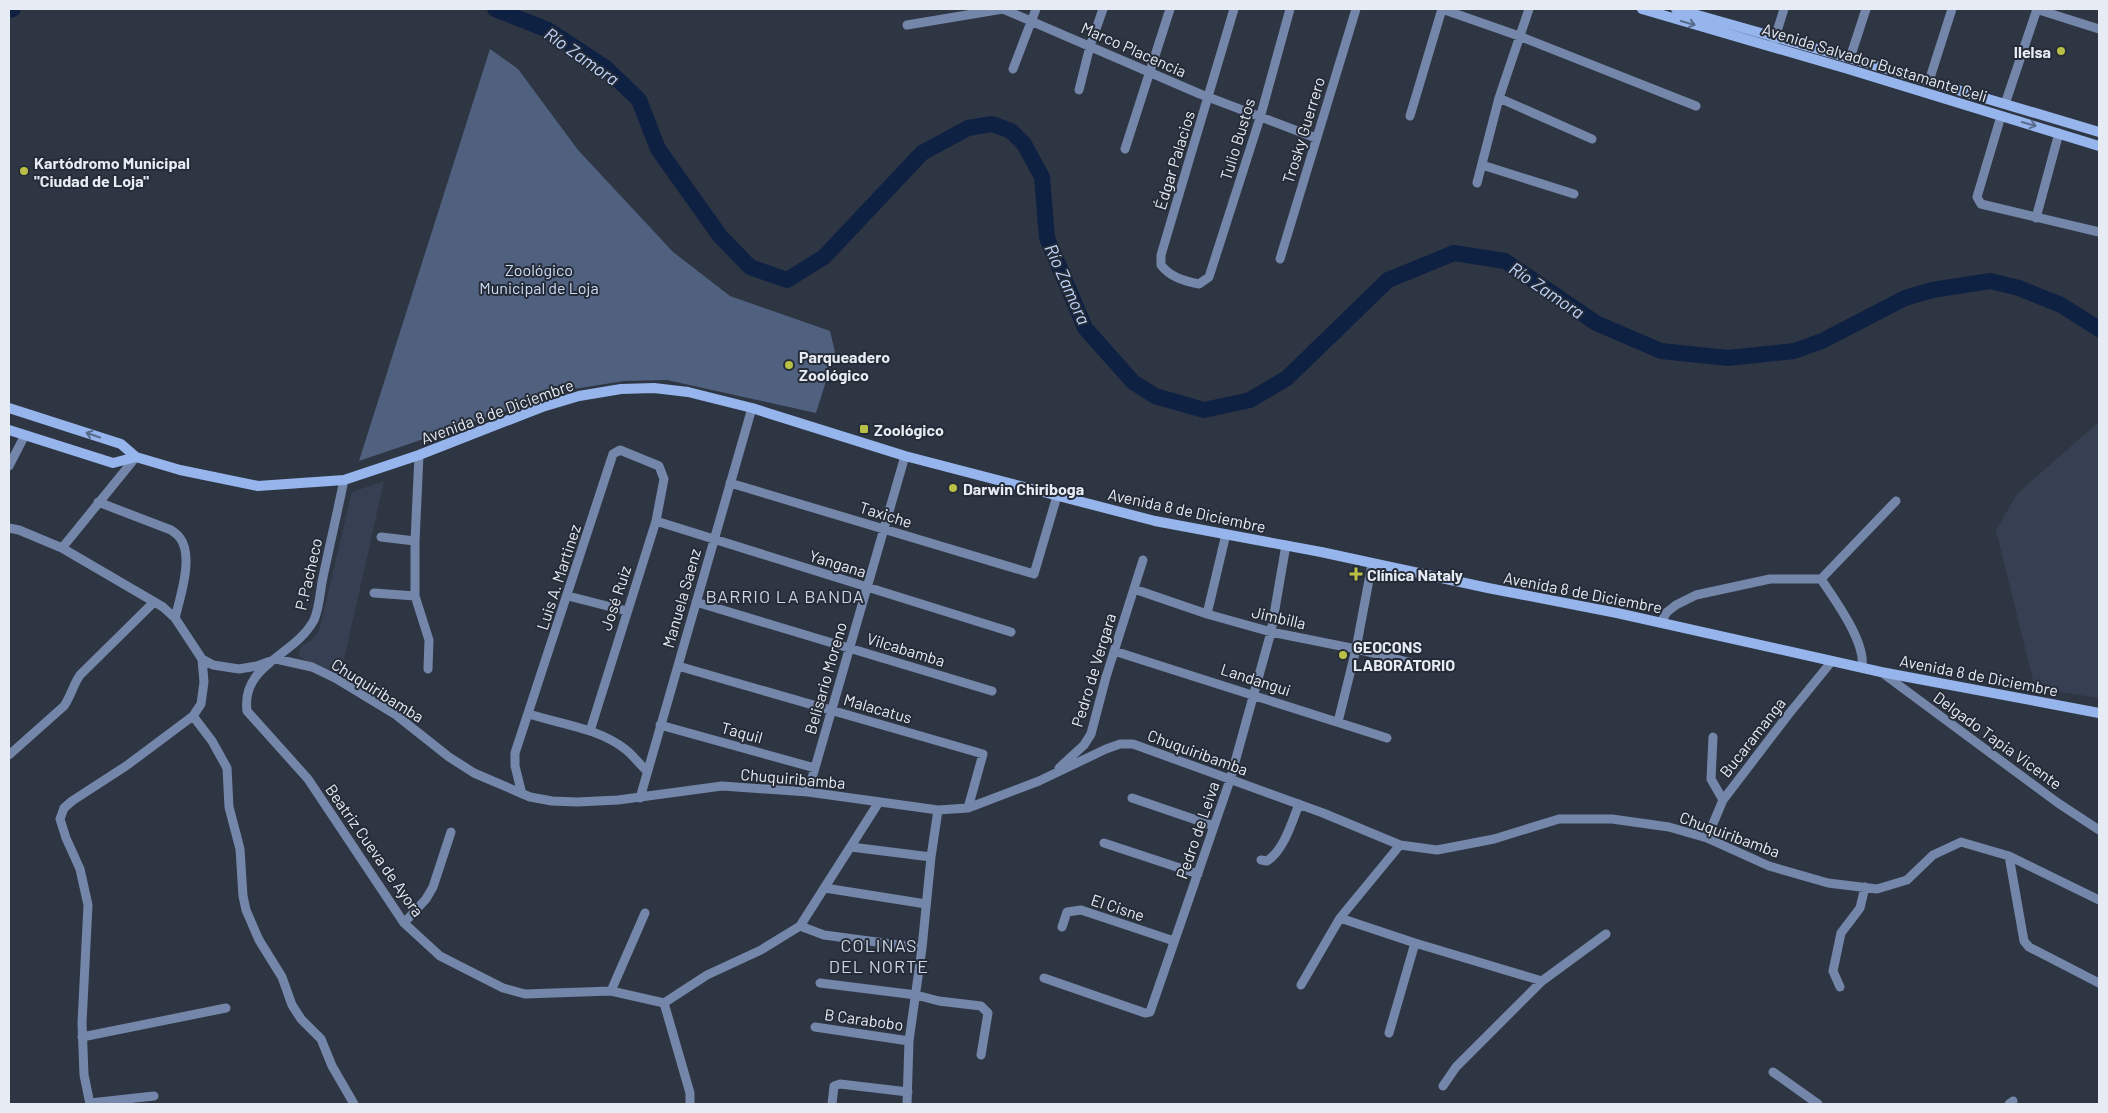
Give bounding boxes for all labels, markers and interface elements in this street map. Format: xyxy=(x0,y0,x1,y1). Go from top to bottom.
street label: Marco Placencia xyxy=(1079,17,1189,81)
one-way arrow xyxy=(1680,18,1696,28)
street label: Avenida Salvador Bustamante Celi xyxy=(1760,19,1990,105)
water label: Río Zamora xyxy=(540,22,624,90)
place label: Ilelsa xyxy=(2014,42,2051,61)
marker: Ilelsa xyxy=(2055,45,2067,57)
street label: Trosky Guerrero xyxy=(1278,74,1328,186)
street label: Tulio Bustos xyxy=(1216,96,1258,182)
street label: Édgar Palacios xyxy=(1150,108,1198,212)
one-way arrow xyxy=(2020,120,2036,130)
place label: Kartódromo Municipal "Ciudad de Loja" xyxy=(34,153,190,190)
marker: Kartódromo Municipal "Ciudad de Loja" xyxy=(18,165,30,177)
water label: Río Zamora xyxy=(1040,240,1096,328)
water label: Río Zamora xyxy=(1505,257,1589,323)
park label: Zoológico Municipal de Loja xyxy=(479,260,599,297)
place label: Parqueadero Zoológico xyxy=(799,347,890,384)
marker: Parqueadero Zoológico xyxy=(783,359,795,371)
street label: Avenida 8 de Diciembre xyxy=(418,375,576,447)
place label: Zoológico xyxy=(874,420,944,439)
marker: Zoológico xyxy=(858,423,870,435)
one-way arrow xyxy=(86,430,101,439)
place label: Darwin Chiriboga xyxy=(963,479,1084,498)
marker: Darwin Chiriboga xyxy=(947,482,959,494)
street label: Avenida 8 de Diciembre xyxy=(1106,484,1268,536)
street label: Taxiche xyxy=(857,497,915,531)
street label: Luis A. Martinez xyxy=(532,522,584,632)
street label: P.Pacheco xyxy=(290,536,326,612)
street label: Yangana xyxy=(807,545,869,581)
street label: Manuela Saenz xyxy=(658,546,704,650)
street label: José Ruiz xyxy=(596,563,634,633)
place label: Clínica Nataly xyxy=(1367,565,1463,584)
marker: Clínica Nataly xyxy=(1349,567,1363,581)
street label: Avenida 8 de Diciembre xyxy=(1502,567,1664,617)
district label: BARRIO LA BANDA xyxy=(705,585,865,607)
street label: Jimbilla xyxy=(1250,602,1308,632)
street label: Pedro de Vergara xyxy=(1067,611,1119,729)
street label: Belisario Moreno xyxy=(800,620,850,736)
street label: Vilcabamba xyxy=(865,628,947,670)
place label: GEOCONS LABORATORIO xyxy=(1353,637,1455,674)
marker: GEOCONS LABORATORIO xyxy=(1337,649,1349,661)
street label: Avenida 8 de Diciembre xyxy=(1898,650,2060,700)
street label: Chuquiribamba xyxy=(328,654,428,726)
street label: Landangui xyxy=(1219,659,1293,699)
street label: Delgado Tapia Vicente xyxy=(1930,687,2066,793)
street label: Malacatus xyxy=(842,689,914,727)
street label: Bucaramanga xyxy=(1715,693,1789,781)
street label: Taquil xyxy=(719,717,765,747)
street label: Chuquiribamba xyxy=(1145,725,1251,779)
street label: Chuquiribamba xyxy=(740,764,846,792)
street label: Pedro de Leiva xyxy=(1171,779,1223,881)
street label: Beatriz Cueva de Ayora xyxy=(322,780,428,920)
street label: Chuquiribamba xyxy=(1677,807,1783,861)
street label: El Cisne xyxy=(1089,889,1147,925)
district label: COLINAS DEL NORTE xyxy=(829,934,929,977)
street label: B Carabobo xyxy=(823,1004,905,1034)

